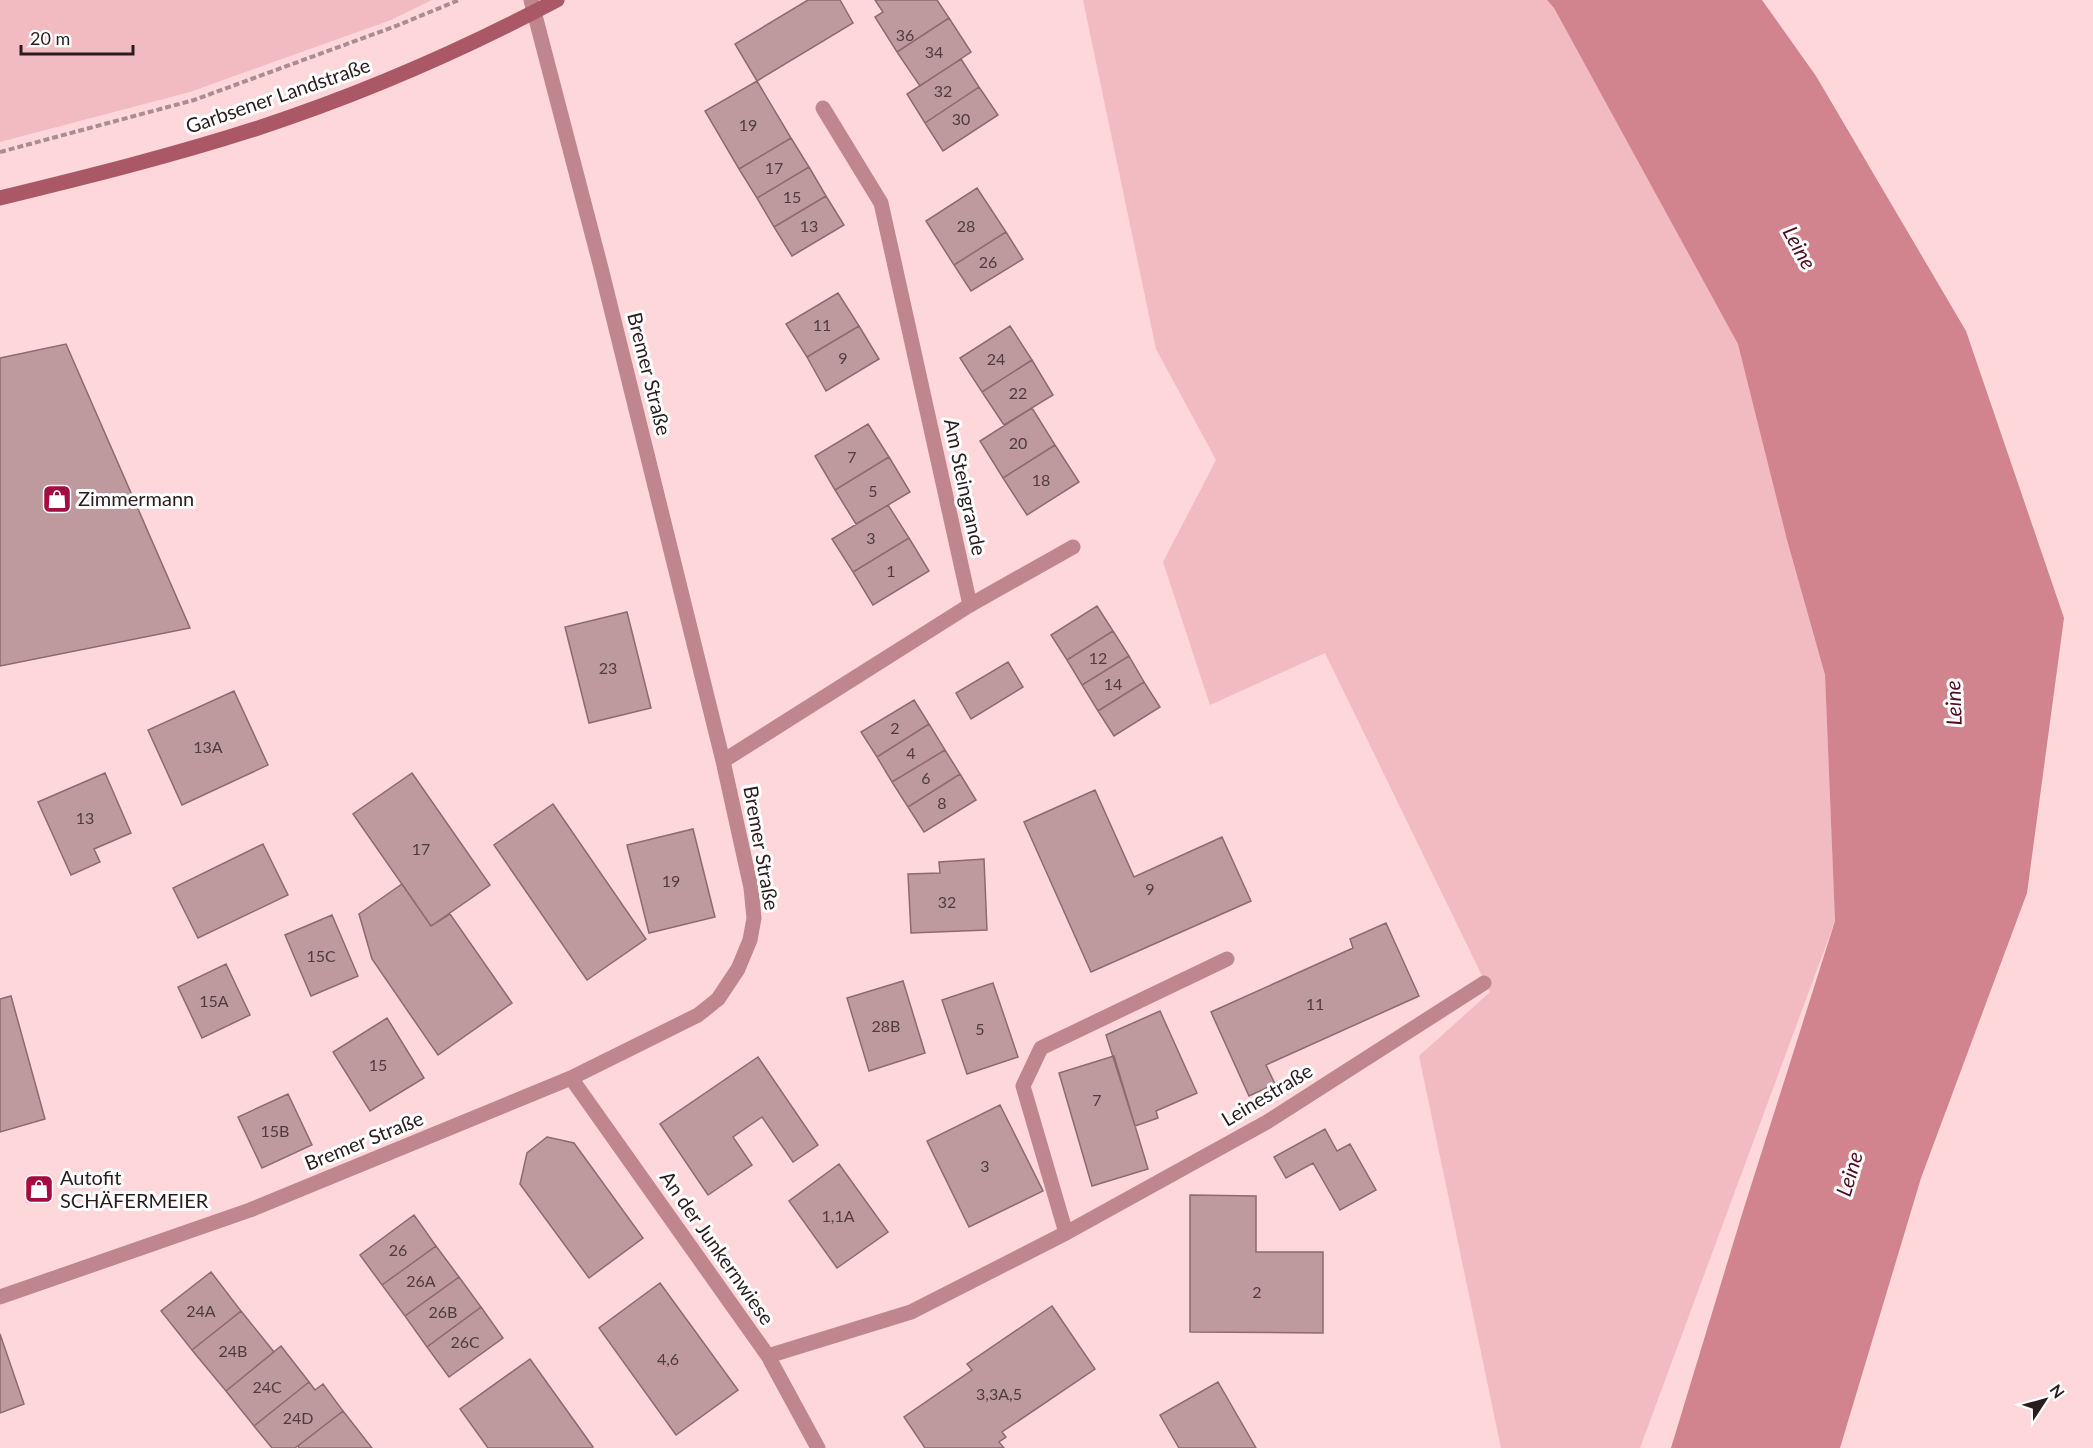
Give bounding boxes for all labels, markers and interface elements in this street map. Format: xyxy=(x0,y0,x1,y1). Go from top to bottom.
scale bar xyxy=(21,18,134,56)
house number: 36 xyxy=(896,25,914,44)
text: 20 m xyxy=(30,27,70,49)
house number: 34 xyxy=(925,42,943,61)
street label: Garbsener Landstraße xyxy=(182,52,373,138)
house number: 32 xyxy=(934,81,952,100)
house number: 30 xyxy=(952,109,970,128)
house number: 19 xyxy=(739,115,757,134)
house number: 17 xyxy=(765,158,783,177)
house number: 15 xyxy=(783,187,801,206)
house number: 13 xyxy=(800,216,818,235)
house number: 28 xyxy=(957,216,975,235)
water label: Leine xyxy=(1778,221,1822,273)
house number: 26 xyxy=(979,252,997,271)
street label: Bremer Straße xyxy=(623,310,677,438)
house number: 11 xyxy=(813,315,831,334)
house number: 9 xyxy=(838,348,848,367)
house number: 24 xyxy=(987,349,1005,368)
house number: 22 xyxy=(1009,383,1027,402)
street label: Am Steingrande xyxy=(940,416,992,558)
house number: 20 xyxy=(1009,433,1027,452)
house number: 7 xyxy=(847,447,857,466)
house number: 18 xyxy=(1032,470,1050,489)
house number: 5 xyxy=(868,481,878,500)
shop icon: Zimmermann xyxy=(41,483,73,515)
place label: Zimmermann xyxy=(78,486,194,510)
house number: 3 xyxy=(866,528,876,547)
house number: 1 xyxy=(886,561,896,580)
house number: 12 xyxy=(1089,648,1107,667)
house number: 23 xyxy=(599,658,617,677)
house number: 14 xyxy=(1104,674,1122,693)
water label: Leine xyxy=(1939,680,1966,726)
house number: 2 xyxy=(890,718,900,737)
house number: 13A xyxy=(193,737,223,756)
house number: 4 xyxy=(906,743,916,762)
house number: 6 xyxy=(921,768,931,787)
street label: Bremer Straße xyxy=(739,784,785,912)
house number: 8 xyxy=(937,793,947,812)
house number: 13 xyxy=(76,808,94,827)
house number: 17 xyxy=(412,839,430,858)
house number: 19 xyxy=(662,871,680,890)
house number: 9 xyxy=(1145,879,1155,898)
house number: 32 xyxy=(938,892,956,911)
house number: 15C xyxy=(306,946,336,965)
house number: 15A xyxy=(199,991,229,1010)
house number: 11 xyxy=(1306,994,1324,1013)
house number: 28B xyxy=(872,1016,900,1035)
house number: 5 xyxy=(975,1019,985,1038)
house number: 15 xyxy=(369,1055,387,1074)
street label: Leinestraße xyxy=(1217,1058,1316,1131)
house number: 7 xyxy=(1092,1090,1102,1109)
street label: Bremer Straße xyxy=(301,1105,426,1175)
house number: 15B xyxy=(261,1121,289,1140)
water label: Leine xyxy=(1830,1148,1867,1199)
house number: 3 xyxy=(980,1156,990,1175)
place label: Autofit SCHÄFERMEIER xyxy=(60,1165,209,1212)
street label: An der Junkernwiese xyxy=(656,1166,780,1329)
shop icon: Autofit SCHÄFERMEIER xyxy=(23,1173,55,1205)
house number: 1,1A xyxy=(821,1206,855,1225)
house number: 26 xyxy=(389,1240,407,1259)
house number: 26A xyxy=(406,1271,436,1290)
house number: 2 xyxy=(1252,1282,1262,1301)
house number: 24A xyxy=(186,1301,216,1320)
house number: 26B xyxy=(429,1302,457,1321)
house number: 26C xyxy=(450,1332,480,1351)
house number: 24B xyxy=(219,1341,247,1360)
house number: 4,6 xyxy=(657,1349,679,1368)
north arrow xyxy=(2015,1370,2075,1430)
house number: 24C xyxy=(252,1377,282,1396)
text: N xyxy=(2046,1380,2069,1401)
house number: 3,3A,5 xyxy=(976,1384,1022,1403)
house number: 24D xyxy=(283,1408,313,1427)

